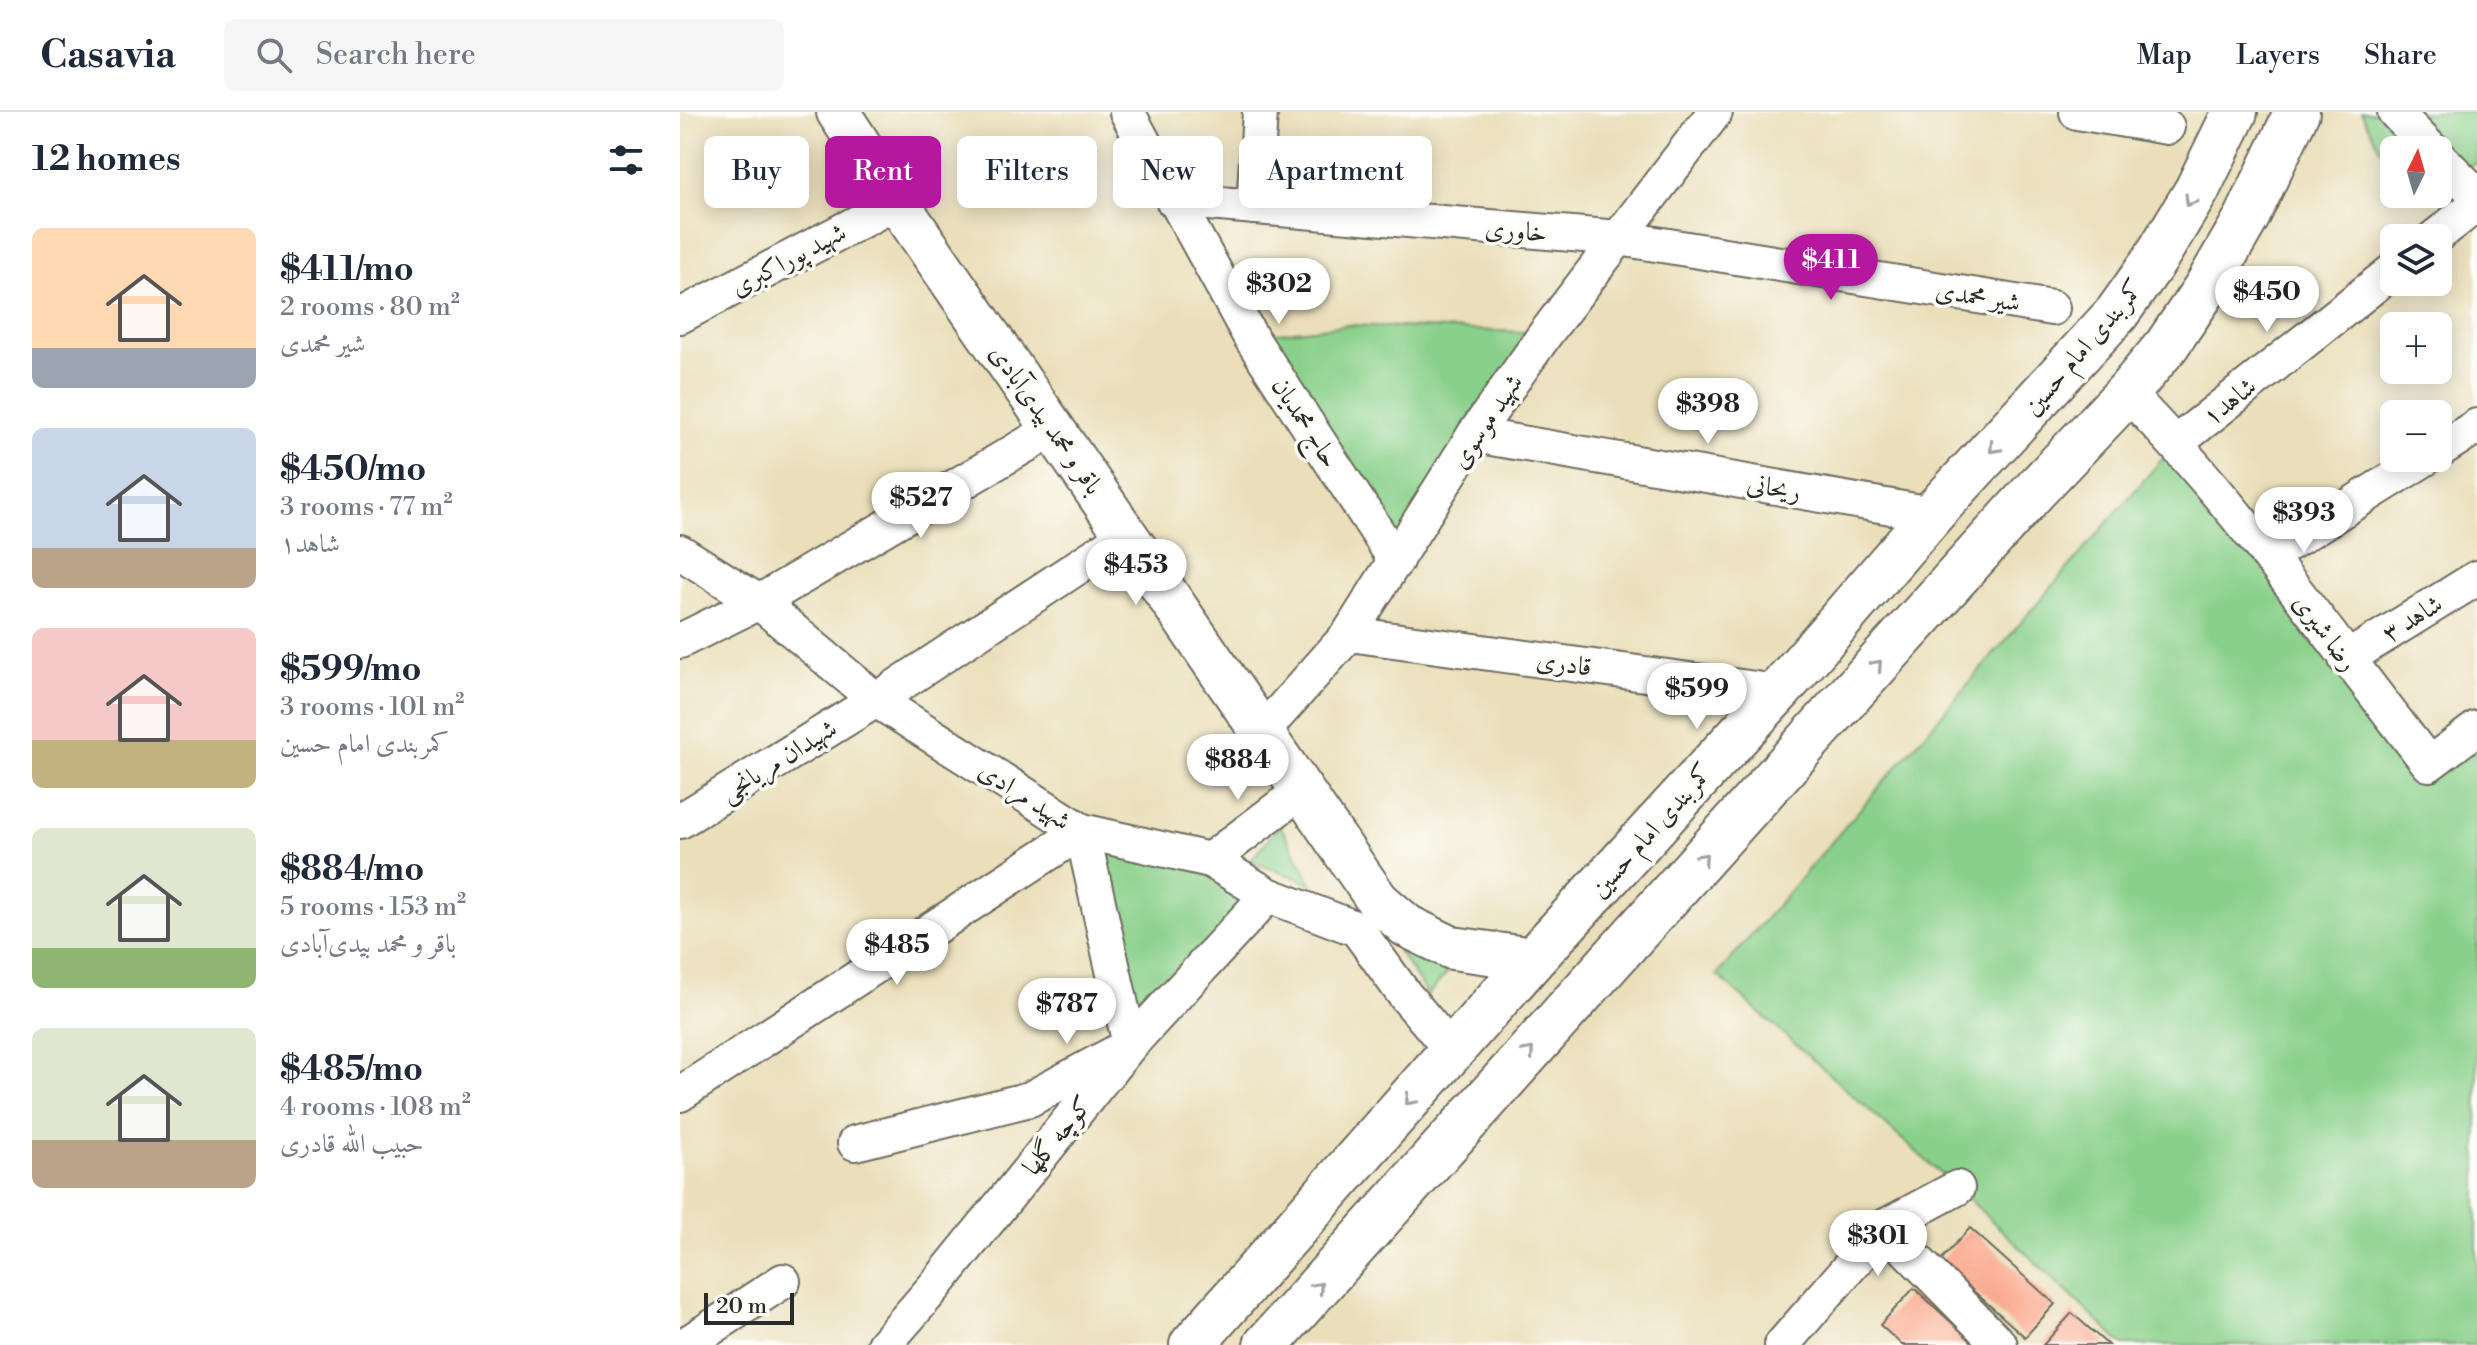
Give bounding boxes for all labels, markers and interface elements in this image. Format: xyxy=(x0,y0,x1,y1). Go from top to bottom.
search box xyxy=(224,19,784,91)
text: Casavia xyxy=(40,32,176,79)
icon: search xyxy=(252,33,296,77)
text: Search here xyxy=(316,36,476,74)
text: Map xyxy=(2137,38,2192,73)
text: Layers xyxy=(2236,38,2320,73)
text: Share xyxy=(2364,38,2437,73)
chip: Buy xyxy=(704,136,809,208)
chip: Rent xyxy=(825,136,941,208)
chip: Filters xyxy=(957,136,1097,208)
chip: New xyxy=(1113,136,1223,208)
chip: Apartment xyxy=(1239,136,1432,208)
north arrow xyxy=(2380,136,2452,208)
map controls xyxy=(2380,136,2452,472)
icon: filters xyxy=(604,138,648,182)
text: 12 homes xyxy=(32,139,181,181)
one-way arrow xyxy=(2184,192,2200,207)
street label: خاوری xyxy=(1483,212,1548,250)
street label: شهید پوراکبری xyxy=(725,216,853,305)
button: layers xyxy=(2380,224,2452,296)
pin: $411 xyxy=(1784,234,1878,302)
text: $411 xyxy=(1802,244,1860,276)
text: $411/mo xyxy=(280,249,414,291)
pin: $302 xyxy=(1232,258,1326,326)
icon: home xyxy=(96,260,192,356)
pin: $450 xyxy=(2220,266,2314,334)
text: $302 xyxy=(1246,268,1312,300)
street label: کمربندی امام حسین xyxy=(2016,273,2156,426)
street label: شیر محمدی xyxy=(1933,274,2023,319)
text: $450 xyxy=(2233,276,2301,308)
text: 2 rooms · 80 m² xyxy=(280,291,460,323)
button: + xyxy=(2380,312,2452,384)
text: شیر محمدی xyxy=(280,328,366,360)
street label: باقر و محمد بیدی‌آبادی xyxy=(983,338,1110,501)
street label: شهید موسوی xyxy=(1443,368,1530,475)
street label: حاج محمدیان xyxy=(1258,371,1346,478)
street label: شاهد۱ xyxy=(2196,371,2263,433)
pin: $398 xyxy=(1661,378,1755,446)
text: $398 xyxy=(1676,388,1740,420)
button: − xyxy=(2380,400,2452,472)
one-way arrow xyxy=(1989,439,2004,453)
text: $450/mo xyxy=(280,449,426,491)
icon: home xyxy=(96,460,192,556)
street label: ریحانی xyxy=(1744,468,1803,508)
pin: $527 xyxy=(874,472,968,540)
text: $527 xyxy=(890,482,952,514)
pin: $393 xyxy=(2257,487,2351,555)
text: 3 rooms · 77 m² xyxy=(280,491,452,523)
text: $393 xyxy=(2272,497,2336,529)
text: شاهد۱ xyxy=(280,528,340,560)
pin: $453 xyxy=(1089,539,1183,607)
text: $453 xyxy=(1104,549,1168,581)
street label: رضا شیری xyxy=(2286,588,2365,678)
street label: شاهد ۳ xyxy=(2376,588,2449,650)
street label: قادری xyxy=(1534,644,1594,684)
text: $599/mo xyxy=(280,649,422,691)
one-way arrow xyxy=(1867,659,1881,674)
icon: home xyxy=(96,660,192,756)
pin: $599 xyxy=(1650,663,1744,731)
text: $599 xyxy=(1665,673,1729,705)
text: 3 rooms · 101 m² xyxy=(280,691,464,723)
street label: شهیدان مریانجی xyxy=(714,712,843,810)
text: کمربندی امام حسین xyxy=(280,728,449,760)
pin: $884 xyxy=(1191,734,1285,802)
text: $884 xyxy=(1205,744,1271,776)
street label: شهید مرادی xyxy=(972,754,1077,838)
street label: کمربندی امام حسین xyxy=(1583,757,1725,908)
text: $884/mo xyxy=(280,849,424,891)
one-way arrow xyxy=(1693,852,1707,867)
icon: home xyxy=(96,860,192,956)
text: 5 rooms · 153 m² xyxy=(280,891,466,923)
pin: $485 xyxy=(850,919,944,987)
text: باقر و محمد بیدی‌آبادی xyxy=(280,928,456,960)
text: $485 xyxy=(864,929,930,961)
pin: $787 xyxy=(1020,978,1114,1046)
text: $787 xyxy=(1036,988,1098,1020)
one-way arrow xyxy=(1520,1046,1534,1061)
text: $485/mo xyxy=(280,1049,423,1091)
icon: home xyxy=(96,1060,192,1156)
street label: کوچه گلها xyxy=(1016,1089,1100,1183)
text: 4 rooms · 108 m² xyxy=(280,1091,471,1123)
one-way arrow xyxy=(1405,1091,1419,1106)
text: حبیب الله قادری xyxy=(280,1128,424,1160)
pin: $301 xyxy=(1831,1210,1925,1278)
text: $301 xyxy=(1847,1220,1909,1252)
one-way arrow xyxy=(1309,1281,1323,1296)
scale bar xyxy=(704,1289,794,1325)
text: 20 m xyxy=(716,1293,767,1320)

